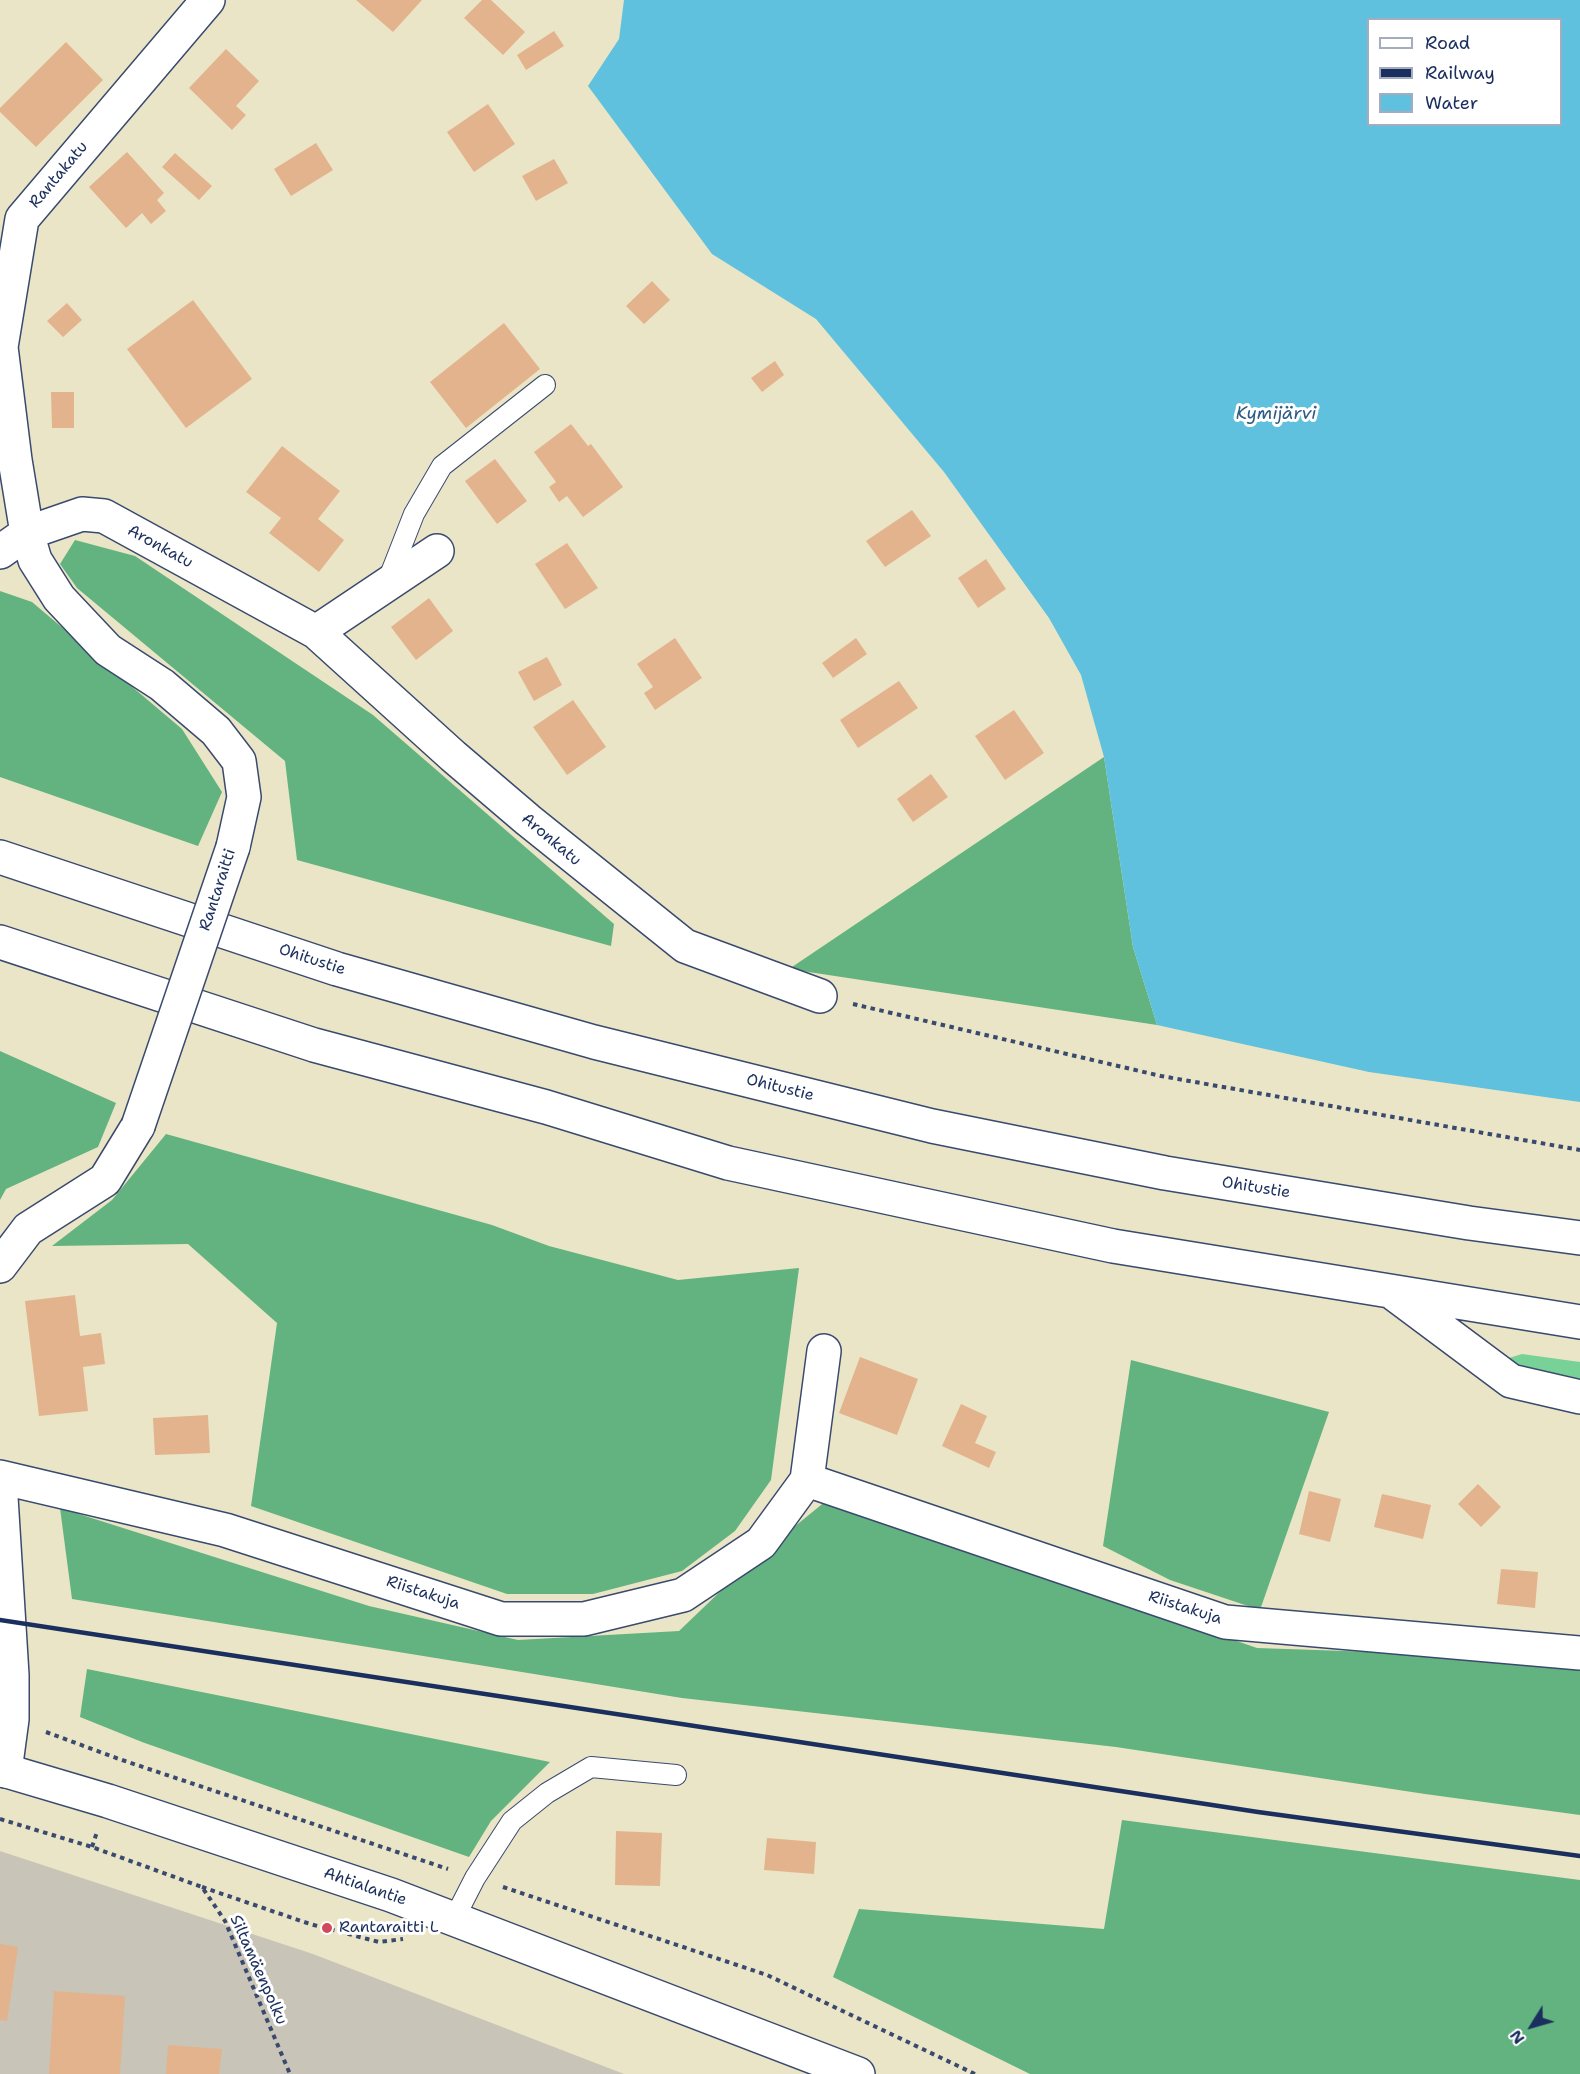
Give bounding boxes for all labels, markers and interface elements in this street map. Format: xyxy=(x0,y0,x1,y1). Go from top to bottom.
legend xyxy=(1367,18,1562,126)
text: Road xyxy=(1425,31,1470,55)
text: Railway xyxy=(1425,61,1495,85)
text: Water xyxy=(1425,91,1478,115)
street label: Rantakatu xyxy=(26,138,92,212)
water label: Kymijärvi xyxy=(1236,403,1316,425)
street label: Aronkatu xyxy=(124,521,196,573)
street label: Aronkatu xyxy=(517,810,585,870)
street label: Rantaraitti xyxy=(196,847,240,933)
street label: Ohitustie xyxy=(276,940,348,980)
street label: Ohitustie xyxy=(744,1070,816,1106)
street label: Ohitustie xyxy=(1220,1173,1292,1203)
street label: Riistakuja xyxy=(384,1572,462,1614)
street label: Riistakuja xyxy=(1146,1587,1224,1629)
street label: Ahtialantie xyxy=(321,1864,409,1910)
street label: Siltamäenpolku xyxy=(225,1912,291,2028)
place label: Rantaraitti L xyxy=(339,1918,439,1938)
marker: Rantaraitti L xyxy=(320,1921,334,1935)
north arrow xyxy=(1502,1996,1562,2056)
text: N xyxy=(1505,2026,1529,2049)

